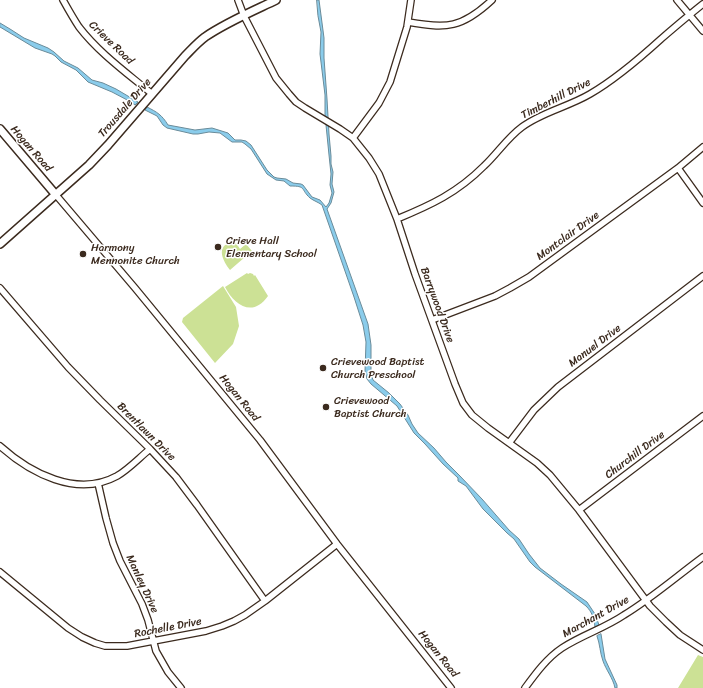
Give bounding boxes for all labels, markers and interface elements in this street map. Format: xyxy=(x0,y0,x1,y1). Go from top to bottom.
street label: Crieve Road xyxy=(86,18,136,68)
street label: Trousdale Drive xyxy=(96,76,154,140)
street label: Timberhill Drive xyxy=(519,76,593,122)
street label: Hogan Road xyxy=(7,123,55,175)
street label: Montclair Drive xyxy=(534,209,602,263)
place label: Crieve Hall Elementary School xyxy=(226,234,317,260)
place label: Harmony Mennonite Church xyxy=(91,241,180,267)
marker: Crieve Hall Elementary School xyxy=(213,242,223,252)
marker: Harmony Mennonite Church xyxy=(78,249,88,259)
street label: Barrywood Drive xyxy=(417,265,457,345)
street label: Manuel Drive xyxy=(566,322,624,370)
place label: Crievewood Baptist Church Preschool xyxy=(331,355,424,381)
marker: Crievewood Baptist Church Preschool xyxy=(318,363,328,373)
street label: Hogan Road xyxy=(216,372,262,424)
place label: Crievewood Baptist Church xyxy=(334,394,407,420)
street label: Brentlawn Drive xyxy=(114,400,178,464)
marker: Crievewood Baptist Church xyxy=(321,402,331,412)
street label: Churchill Drive xyxy=(603,428,667,482)
street label: Manley Drive xyxy=(123,553,161,615)
street label: Marchant Drive xyxy=(560,593,632,641)
street label: Rochelle Drive xyxy=(133,615,203,641)
street label: Hogan Road xyxy=(415,628,461,680)

